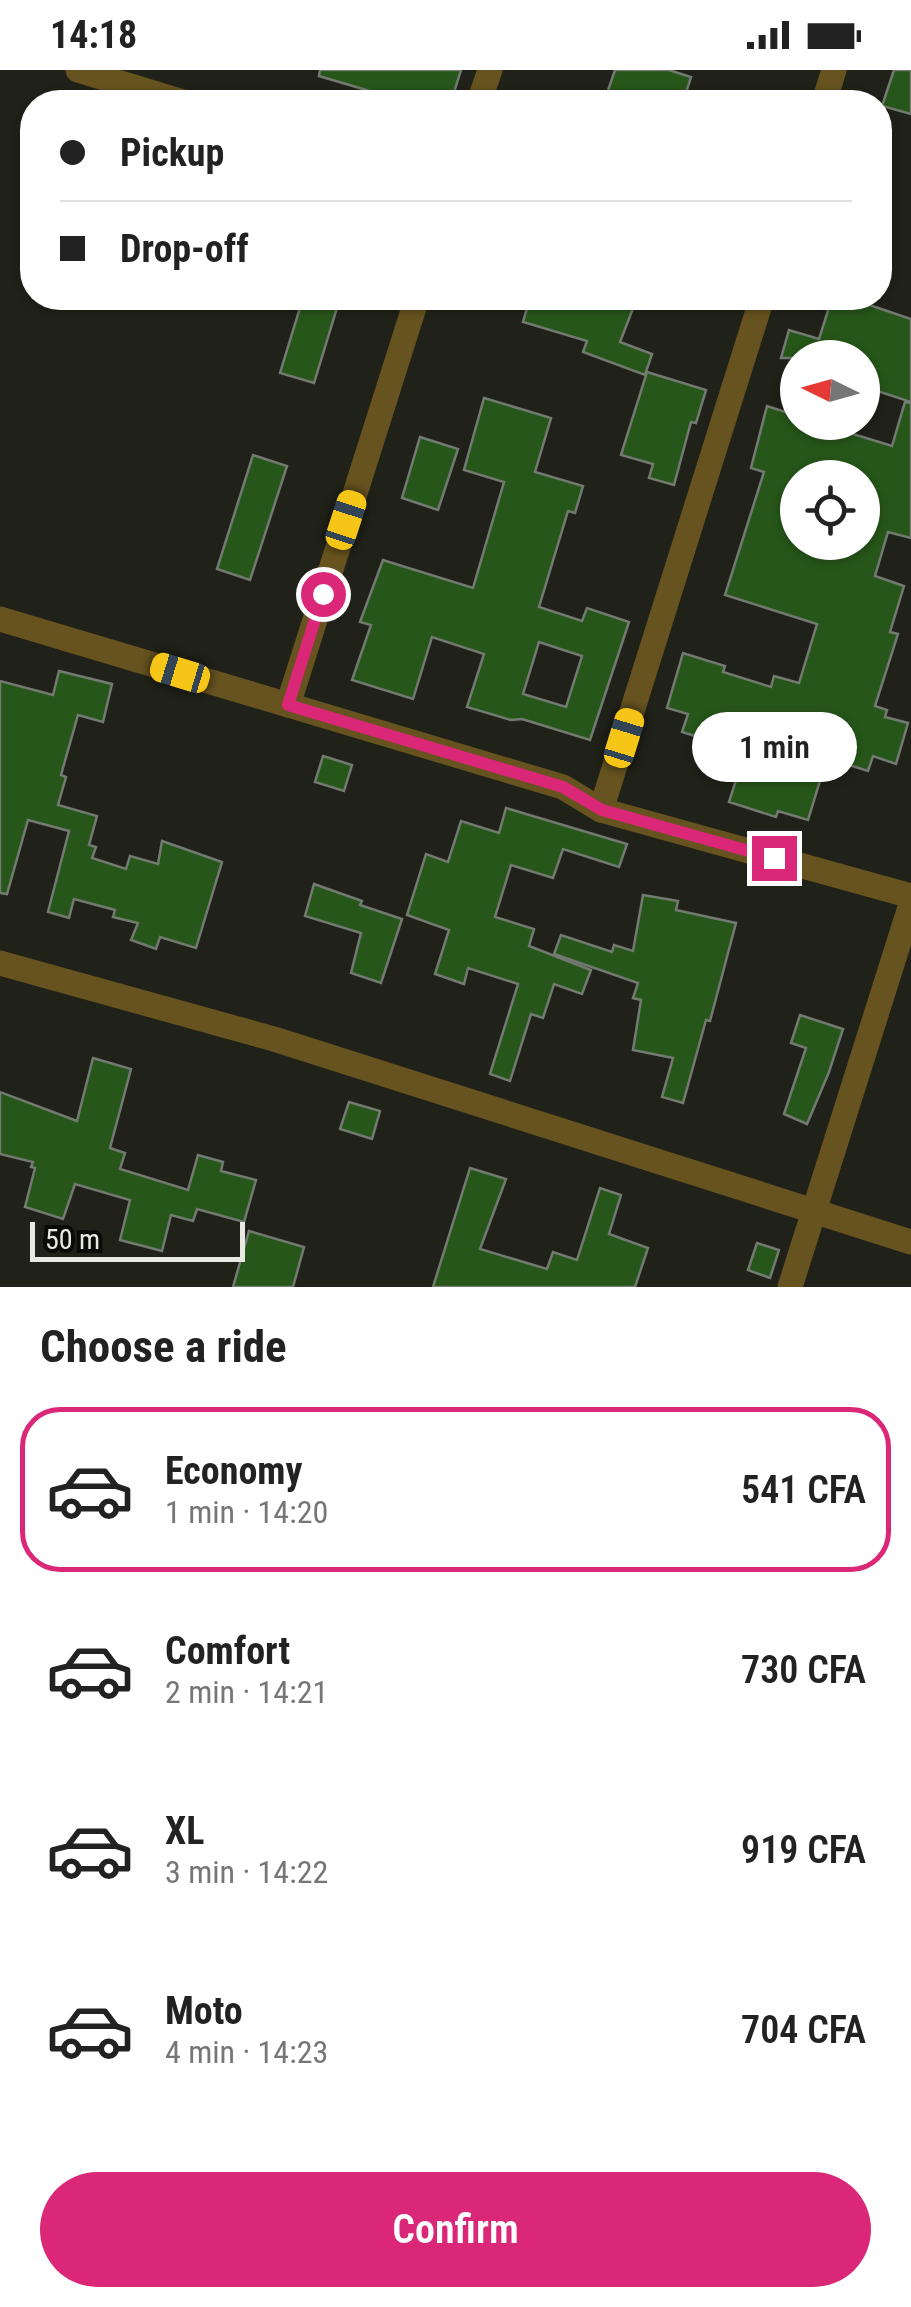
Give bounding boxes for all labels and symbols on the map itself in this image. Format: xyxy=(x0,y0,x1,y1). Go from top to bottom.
north arrow xyxy=(780,340,880,440)
car xyxy=(322,487,370,553)
route start xyxy=(301,572,346,617)
car xyxy=(147,650,213,696)
car xyxy=(601,705,647,771)
callout: 1 min xyxy=(692,713,856,783)
route end xyxy=(752,836,797,881)
scale bar xyxy=(30,1217,245,1262)

